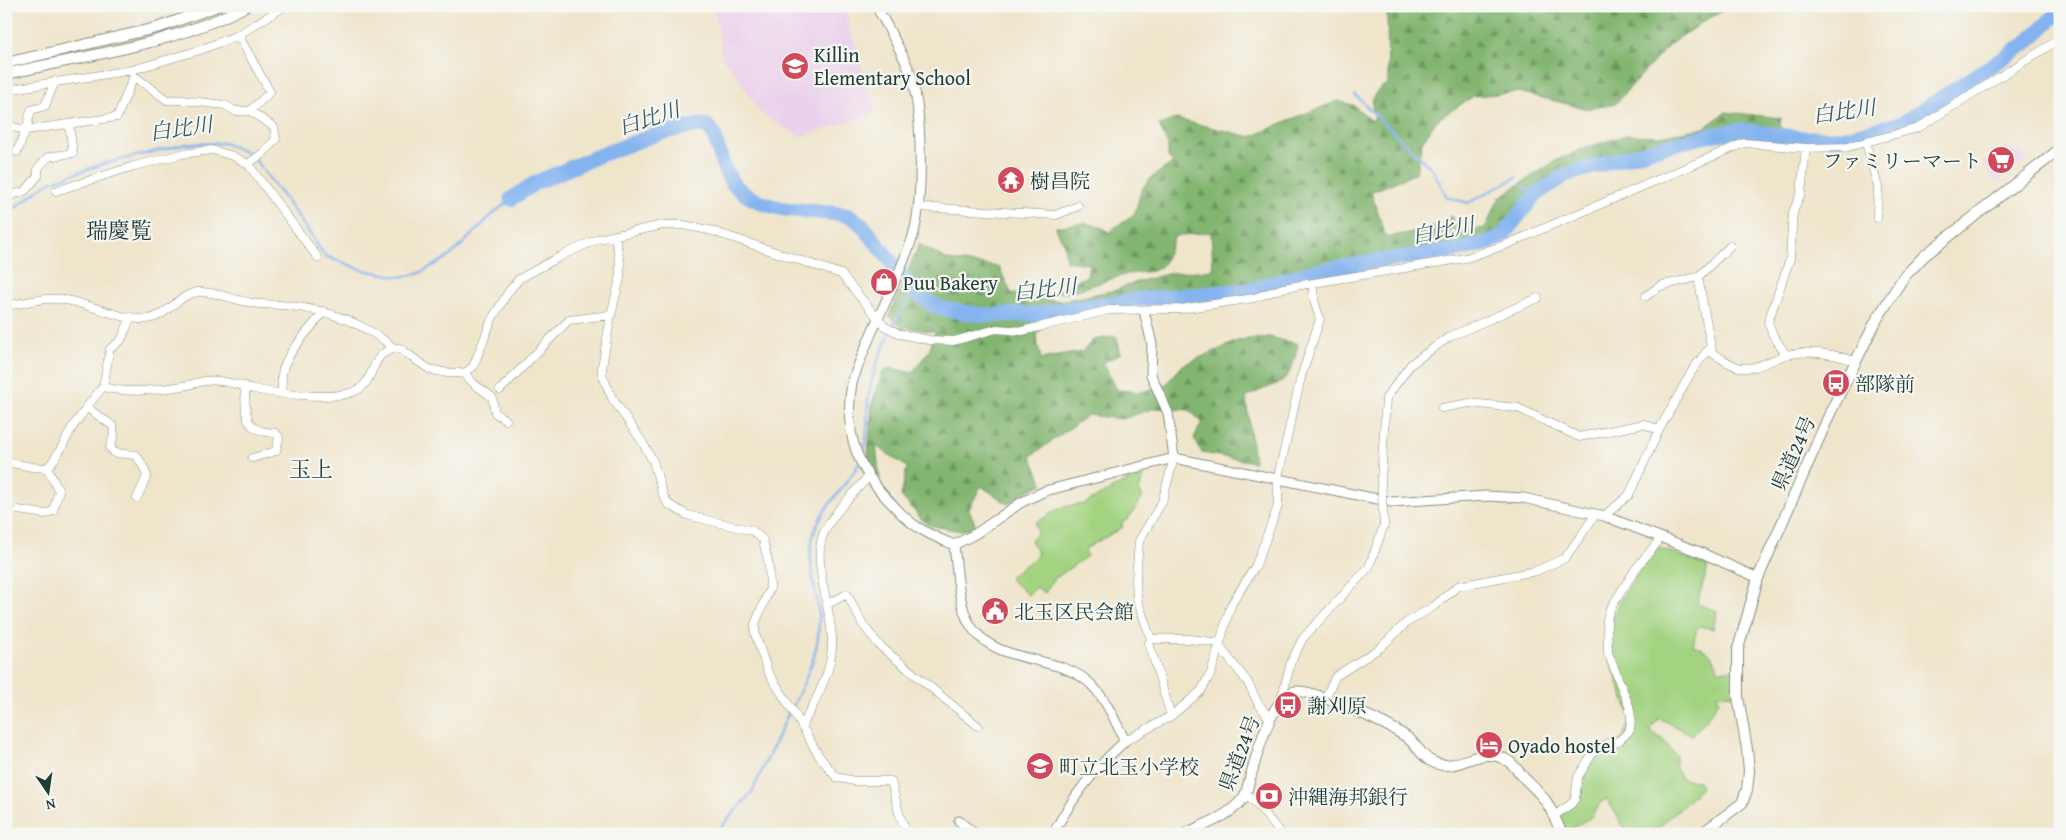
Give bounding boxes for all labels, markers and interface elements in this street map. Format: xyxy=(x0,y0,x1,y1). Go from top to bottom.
place label: Killin Elementary School xyxy=(814,40,971,92)
school or university icon: Killin Elementary School xyxy=(780,51,810,81)
water label: 白比川 xyxy=(1811,91,1879,131)
water label: 白比川 xyxy=(614,93,686,142)
water label: 白比川 xyxy=(148,108,216,148)
supermarket icon: ファミリーマート xyxy=(1986,145,2016,175)
place label: ファミリーマート xyxy=(1822,146,1982,175)
temple icon: 樹昌院 xyxy=(996,165,1026,195)
place label: 樹昌院 xyxy=(1030,166,1090,195)
water label: 白比川 xyxy=(1409,208,1479,251)
district label: 瑞慶覧 xyxy=(86,214,152,246)
shop icon: Puu Bakery xyxy=(869,267,899,297)
place label: Puu Bakery xyxy=(903,268,998,297)
water label: 白比川 xyxy=(1012,270,1080,308)
bus stop icon: 部隊前 xyxy=(1821,368,1851,398)
place label: 部隊前 xyxy=(1855,369,1915,398)
street label: 県道24号 xyxy=(1764,411,1822,495)
district label: 玉上 xyxy=(289,453,333,485)
public building icon: 北玉区民会館 xyxy=(980,596,1010,626)
place label: 北玉区民会館 xyxy=(1014,597,1134,626)
bus stop icon: 謝刈原 xyxy=(1273,690,1303,720)
place label: 謝刈原 xyxy=(1307,691,1367,720)
street label: 県道24号 xyxy=(1211,711,1267,795)
hotel icon: Oyado hostel xyxy=(1474,730,1504,760)
place label: Oyado hostel xyxy=(1508,731,1616,760)
school or university icon: 町立北玉小学校 xyxy=(1025,751,1055,781)
place label: 町立北玉小学校 xyxy=(1059,752,1199,781)
north arrow xyxy=(22,768,72,818)
bank icon: 沖縄海邦銀行 xyxy=(1254,781,1284,811)
place label: 沖縄海邦銀行 xyxy=(1288,782,1408,811)
text: N xyxy=(43,794,58,816)

